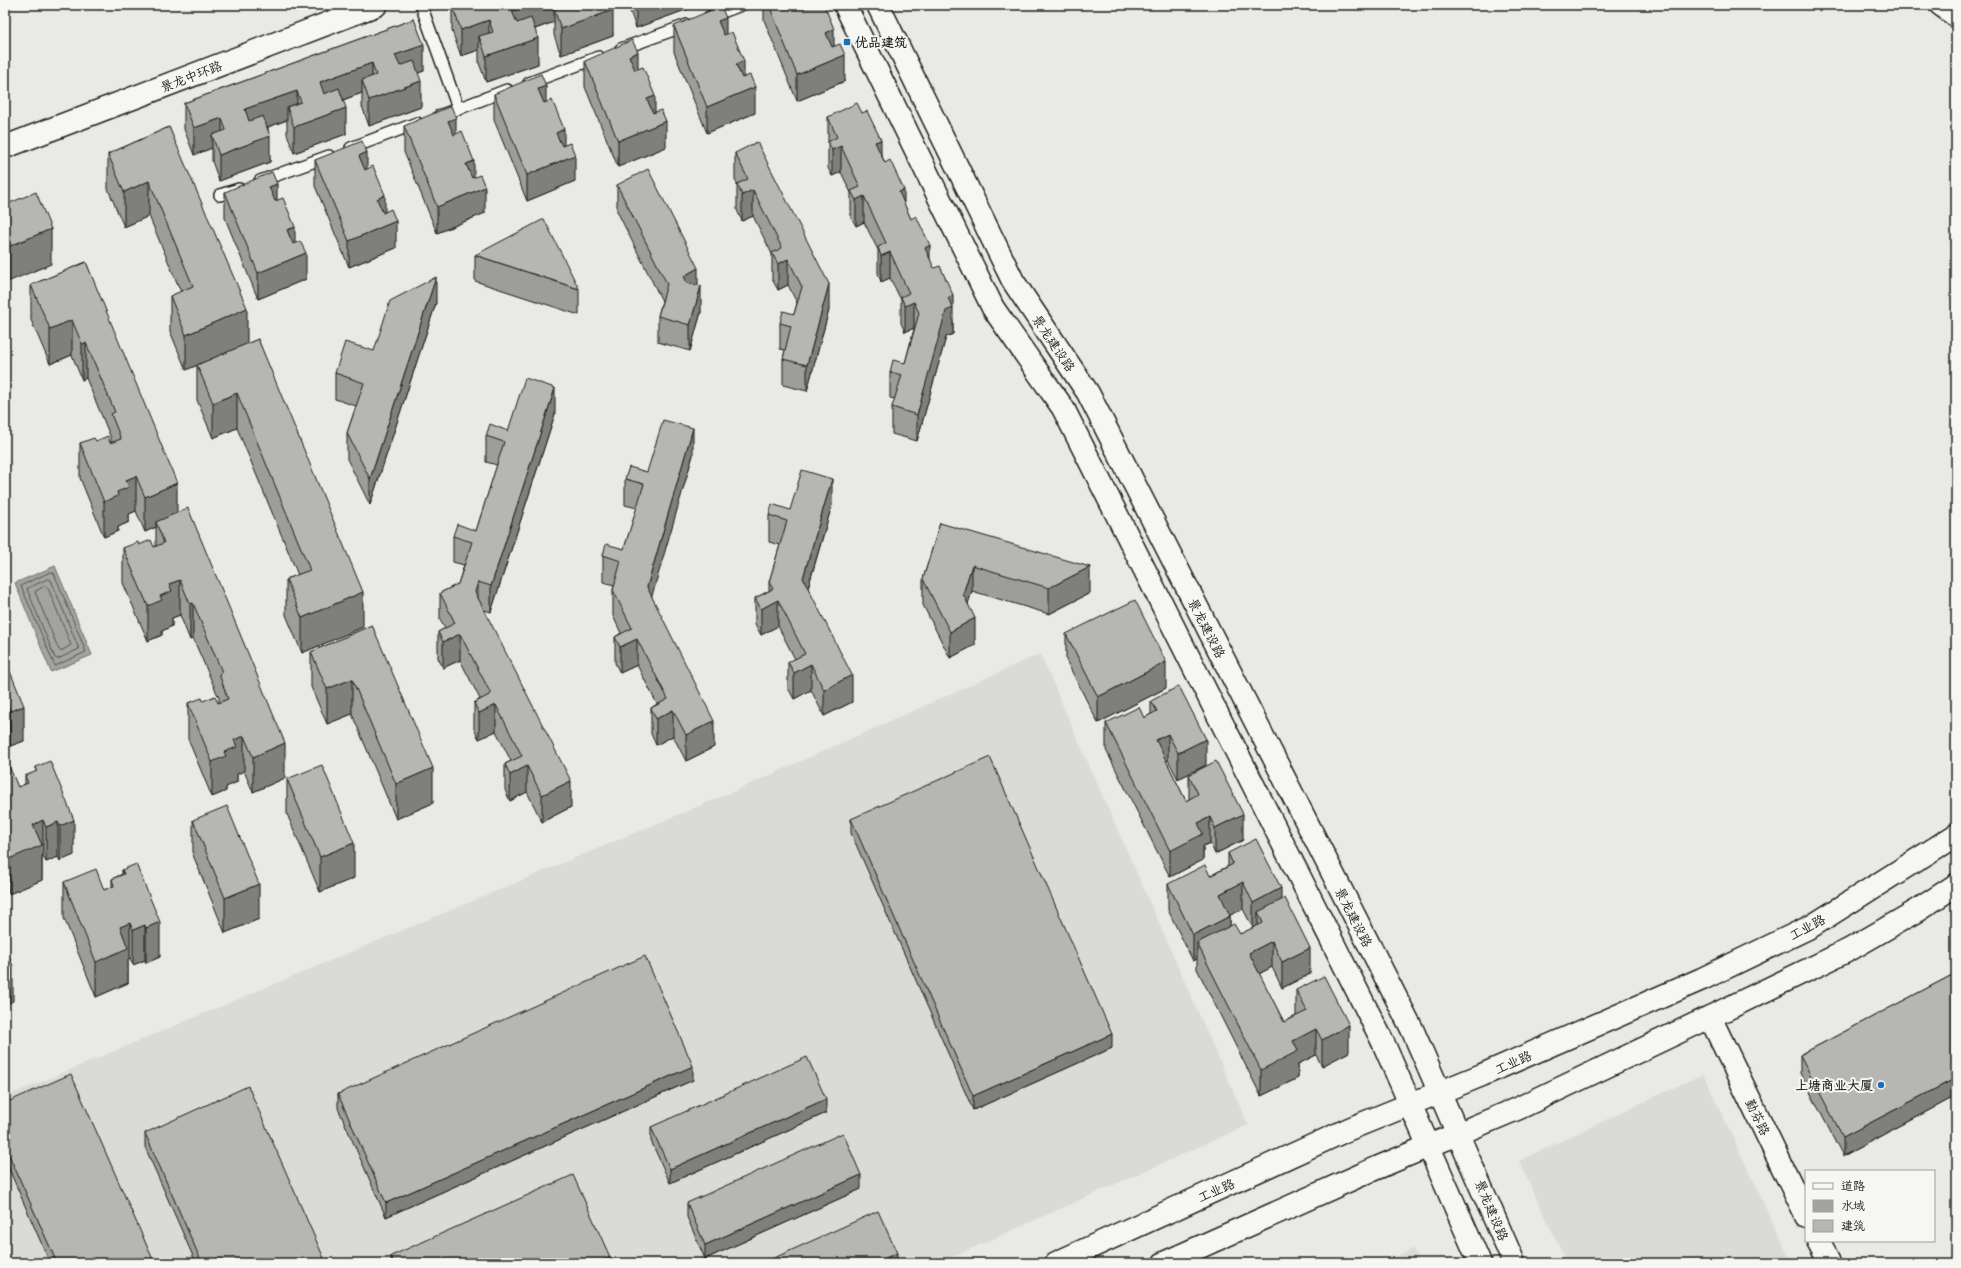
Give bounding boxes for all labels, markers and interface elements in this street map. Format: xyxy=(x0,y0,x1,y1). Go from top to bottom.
place label: 优品建筑 xyxy=(855,35,907,52)
marker: 优品建筑 xyxy=(842,37,852,47)
street label: 景龙中环路 xyxy=(159,59,225,97)
street label: 景龙建设路 xyxy=(1028,313,1077,376)
street label: 景龙建设路 xyxy=(1183,596,1227,662)
street label: 景龙建设路 xyxy=(1330,885,1374,951)
street label: 工业路 xyxy=(1787,913,1829,945)
street label: 工业路 xyxy=(1493,1049,1535,1079)
place label: 上塘商业大厦 xyxy=(1795,1078,1873,1095)
marker: 上塘商业大厦 xyxy=(1876,1080,1886,1090)
street label: 勤芬路 xyxy=(1740,1097,1772,1139)
legend xyxy=(1805,1170,1935,1242)
street label: 工业路 xyxy=(1196,1177,1238,1207)
street label: 景龙建设路 xyxy=(1470,1178,1510,1244)
text: 道路 xyxy=(1841,1180,1865,1195)
text: 水域 xyxy=(1841,1200,1865,1215)
text: 建筑 xyxy=(1841,1220,1865,1235)

